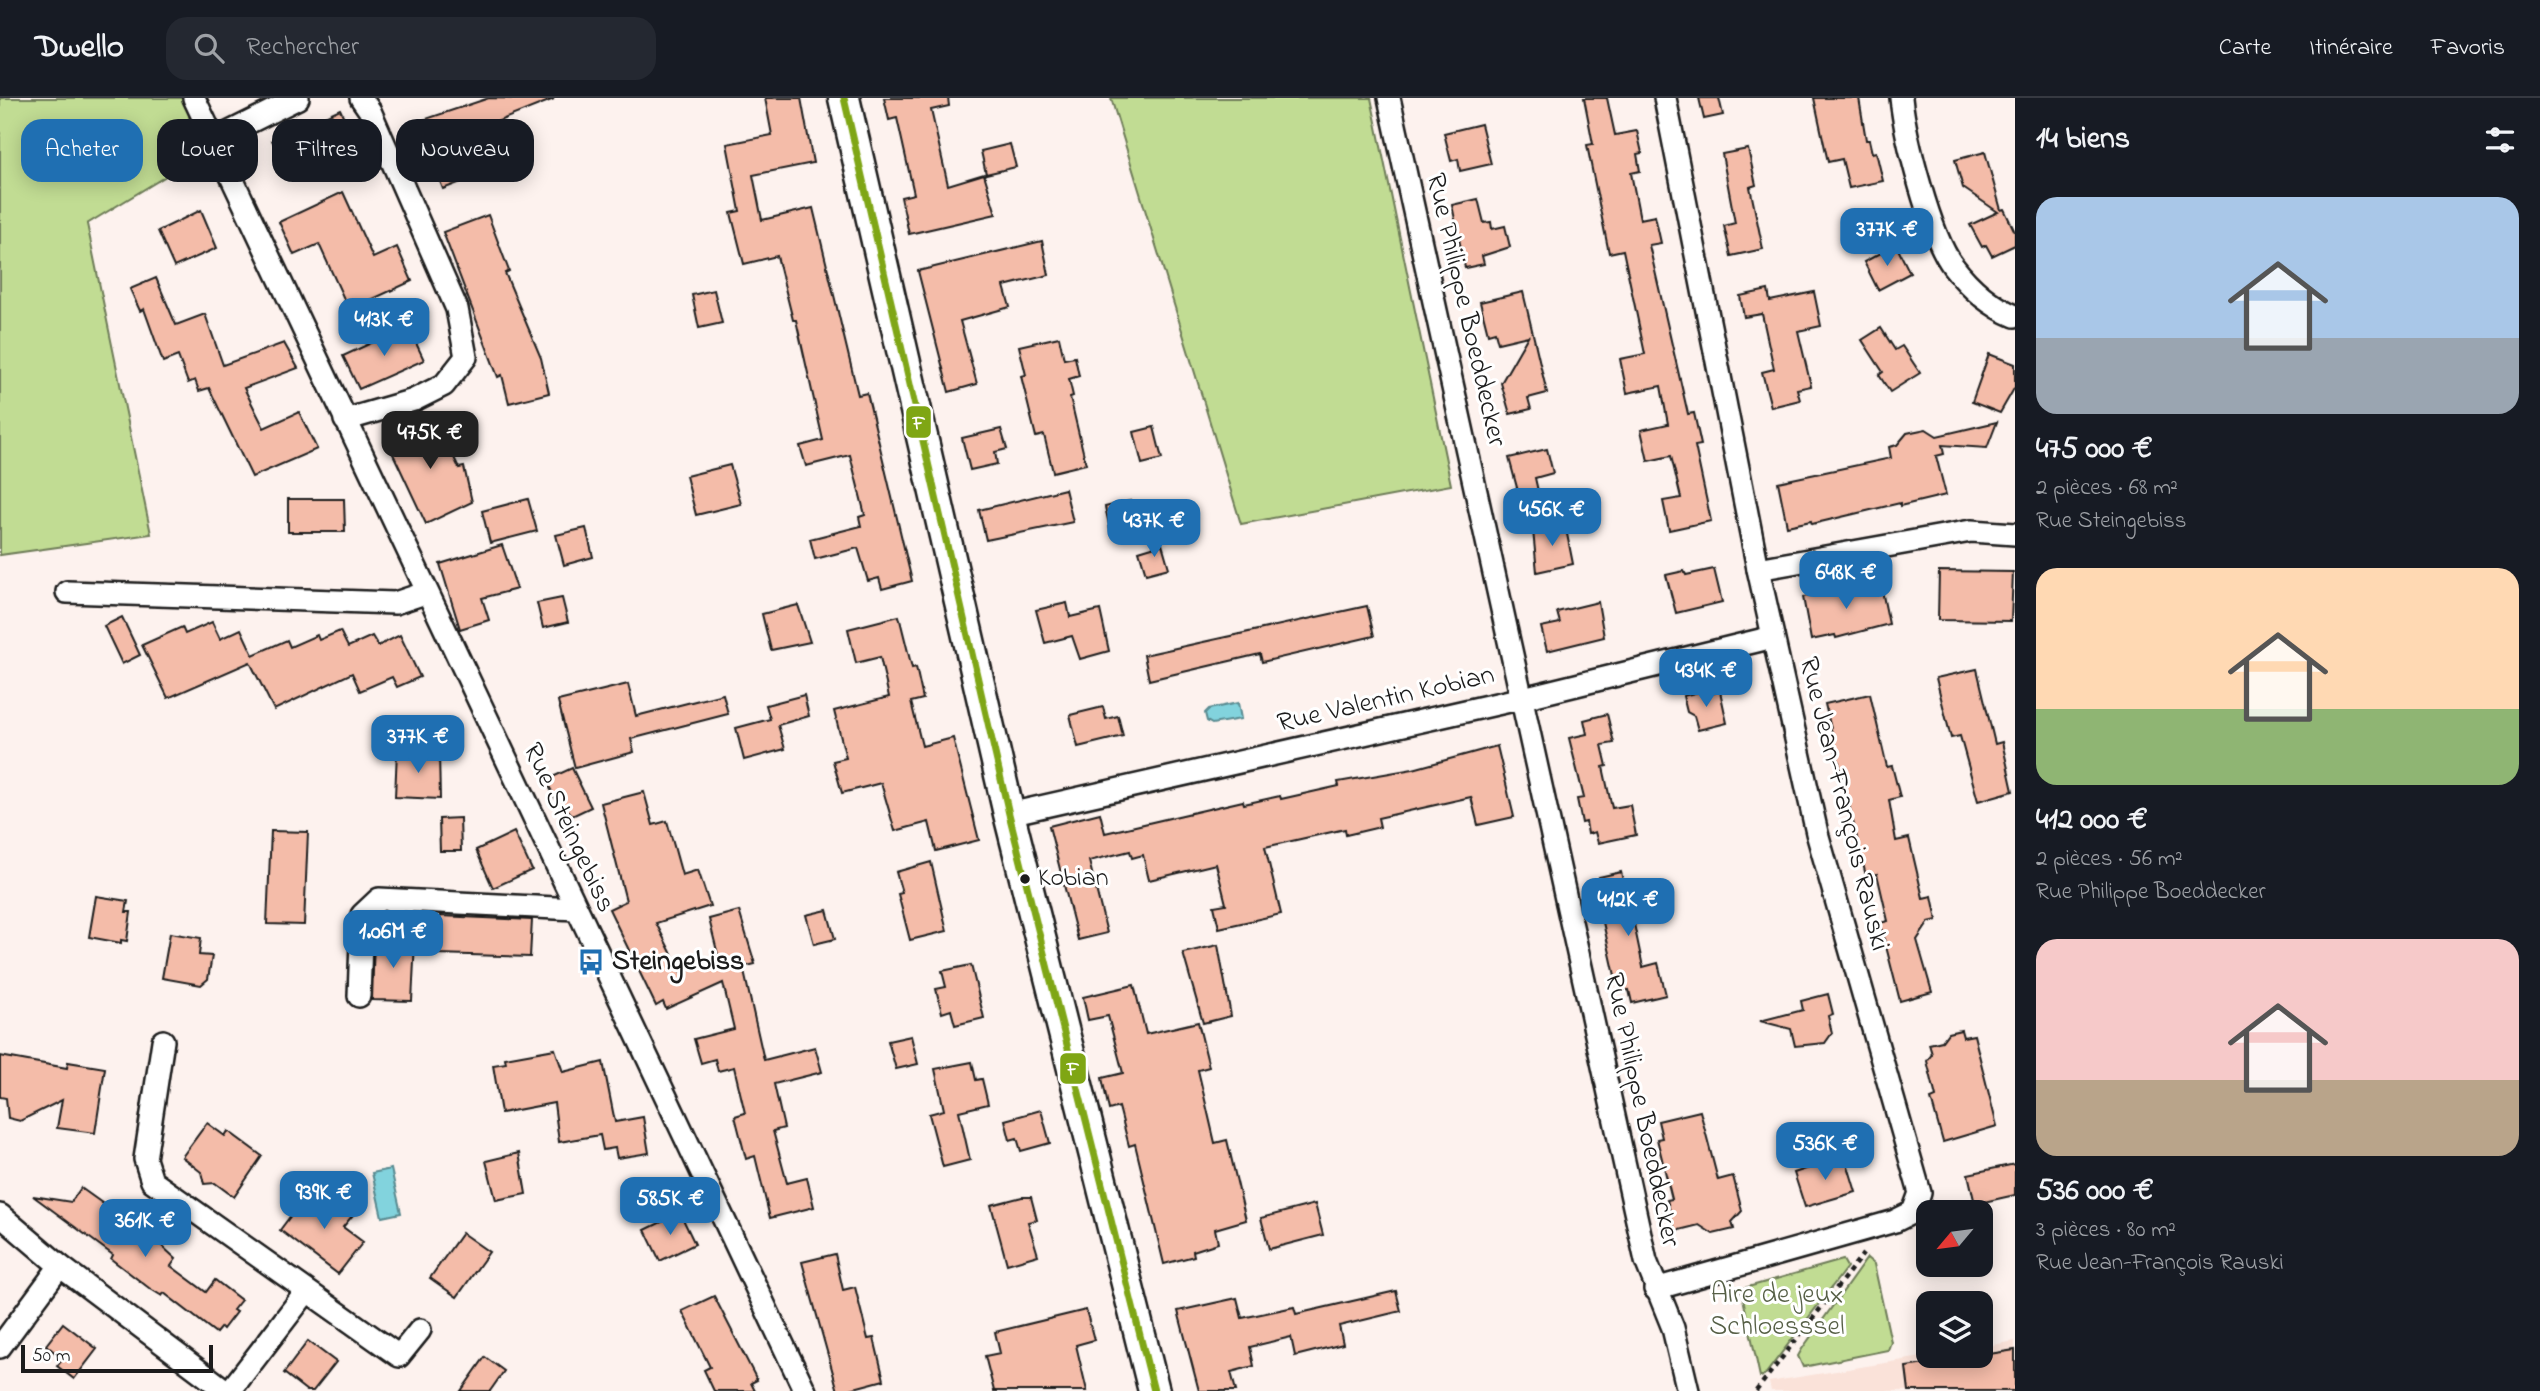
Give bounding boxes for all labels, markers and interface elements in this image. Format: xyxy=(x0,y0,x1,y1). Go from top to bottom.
search box xyxy=(166,17,656,80)
text: Dwello xyxy=(35,24,124,72)
icon: search xyxy=(190,29,228,67)
text: Rechercher xyxy=(246,29,359,67)
text: Carte xyxy=(2219,31,2271,66)
text: Itinéraire xyxy=(2309,31,2393,66)
text: Favoris xyxy=(2431,31,2505,66)
text: 14 biens xyxy=(2036,118,2130,162)
chip: Acheter xyxy=(21,119,143,182)
chip: Louer xyxy=(157,119,258,182)
chip: Filtres xyxy=(272,119,382,182)
chip: Nouveau xyxy=(396,119,534,182)
icon: filters xyxy=(2481,121,2519,159)
street label: Rue Philippe Boeddecker xyxy=(1414,169,1516,451)
pin: 377K € xyxy=(1830,208,1944,268)
text: 377K € xyxy=(1856,214,1918,247)
icon: home xyxy=(2215,243,2341,369)
pin: 413K € xyxy=(327,299,441,358)
text: 413K € xyxy=(354,304,414,337)
line badge: F xyxy=(905,405,932,439)
text: F xyxy=(912,411,926,438)
pin: 475K € xyxy=(373,412,487,471)
text: 475K € xyxy=(397,417,463,450)
text: 475 000 € xyxy=(2036,428,2153,472)
text: 2 pièces · 68 m² xyxy=(2036,472,2178,505)
pin: 456K € xyxy=(1495,489,1609,548)
text: 456K € xyxy=(1519,494,1585,527)
pin: 437K € xyxy=(1097,500,1211,559)
text: 437K € xyxy=(1123,505,1185,538)
text: Rue Steingebiss xyxy=(2036,505,2187,538)
pin: 648K € xyxy=(1789,552,1903,611)
text: 648K € xyxy=(1815,557,1877,590)
icon: home xyxy=(2215,614,2341,740)
pin: 434K € xyxy=(1649,650,1763,709)
street label: Rue Jean-François Rauski xyxy=(1787,653,1899,955)
street label: Rue Valentin Kobian xyxy=(1273,655,1499,745)
text: 434K € xyxy=(1675,655,1737,688)
pin: 377K € xyxy=(361,716,475,775)
text: 377K € xyxy=(387,721,449,754)
street label: Rue Steingebiss xyxy=(511,736,625,920)
text: 412 000 € xyxy=(2036,799,2148,843)
text: 2 pièces · 56 m² xyxy=(2036,843,2182,876)
place label: Kobian xyxy=(1038,860,1109,898)
marker: Kobian xyxy=(1018,872,1032,886)
text: Rue Philippe Boeddecker xyxy=(2036,876,2266,909)
pin: 412K € xyxy=(1571,878,1685,938)
text: 412K € xyxy=(1597,884,1659,917)
pin: 1.06M € xyxy=(328,910,458,970)
text: 1.06M € xyxy=(359,916,427,949)
place label: Steingebiss xyxy=(612,942,744,984)
bus stop icon: Steingebiss xyxy=(576,947,606,977)
street label: Rue Philippe Boeddecker xyxy=(1592,969,1690,1251)
icon: home xyxy=(2215,985,2341,1111)
line badge: F xyxy=(1059,1052,1087,1085)
text: F xyxy=(1066,1057,1080,1084)
pin: 536K € xyxy=(1768,1122,1882,1182)
text: 536K € xyxy=(1792,1128,1858,1161)
text: 536 000 € xyxy=(2036,1170,2154,1214)
pin: 939K € xyxy=(267,1172,381,1231)
text: 939K € xyxy=(296,1177,352,1210)
pin: 585K € xyxy=(613,1178,727,1237)
text: 585K € xyxy=(636,1183,704,1216)
pin: 361K € xyxy=(88,1200,202,1259)
north arrow xyxy=(1916,1200,1993,1278)
map controls xyxy=(1916,1200,1993,1368)
text: 361K € xyxy=(115,1205,175,1238)
text: 3 pièces · 80 m² xyxy=(2036,1214,2176,1247)
text: Rue Jean-François Rauski xyxy=(2036,1247,2284,1280)
park label: Aire de jeux Schloesssel xyxy=(1709,1275,1845,1348)
button: layers xyxy=(1916,1291,1993,1368)
scale bar xyxy=(21,1342,214,1374)
text: 50 m xyxy=(32,1343,71,1370)

